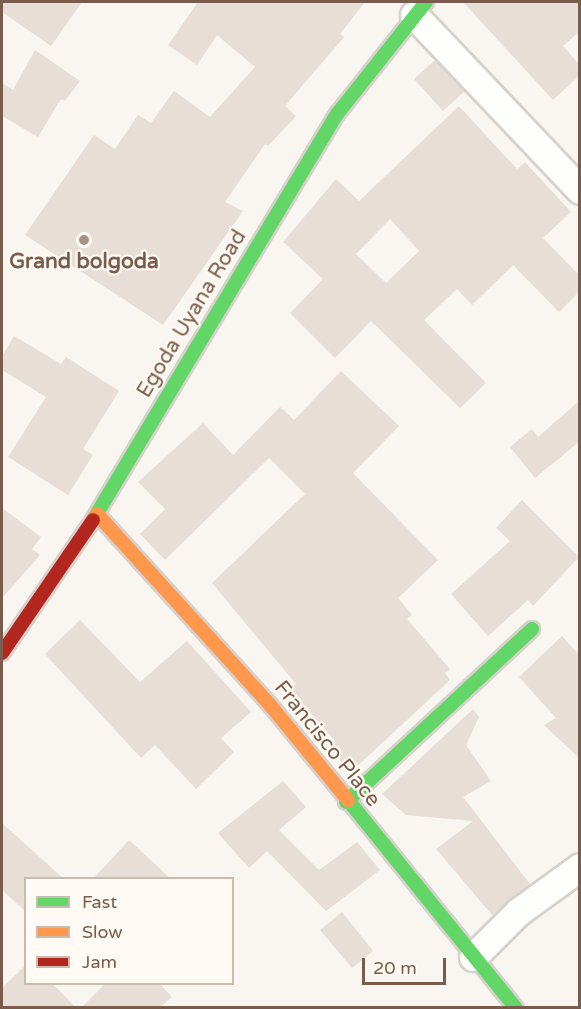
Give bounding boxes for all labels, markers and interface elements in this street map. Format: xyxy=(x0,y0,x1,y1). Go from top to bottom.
street label: Egoda Uyana Road xyxy=(132,226,252,402)
marker: Grand bolgoda xyxy=(77,233,91,247)
place label: Grand bolgoda xyxy=(9,249,159,275)
street label: Francisco Place xyxy=(269,676,385,812)
legend xyxy=(24,877,234,985)
text: Fast xyxy=(82,891,117,913)
text: Slow xyxy=(82,921,123,943)
scale bar xyxy=(365,946,449,984)
text: Jam xyxy=(82,951,117,973)
text: 20 m xyxy=(373,957,417,979)

